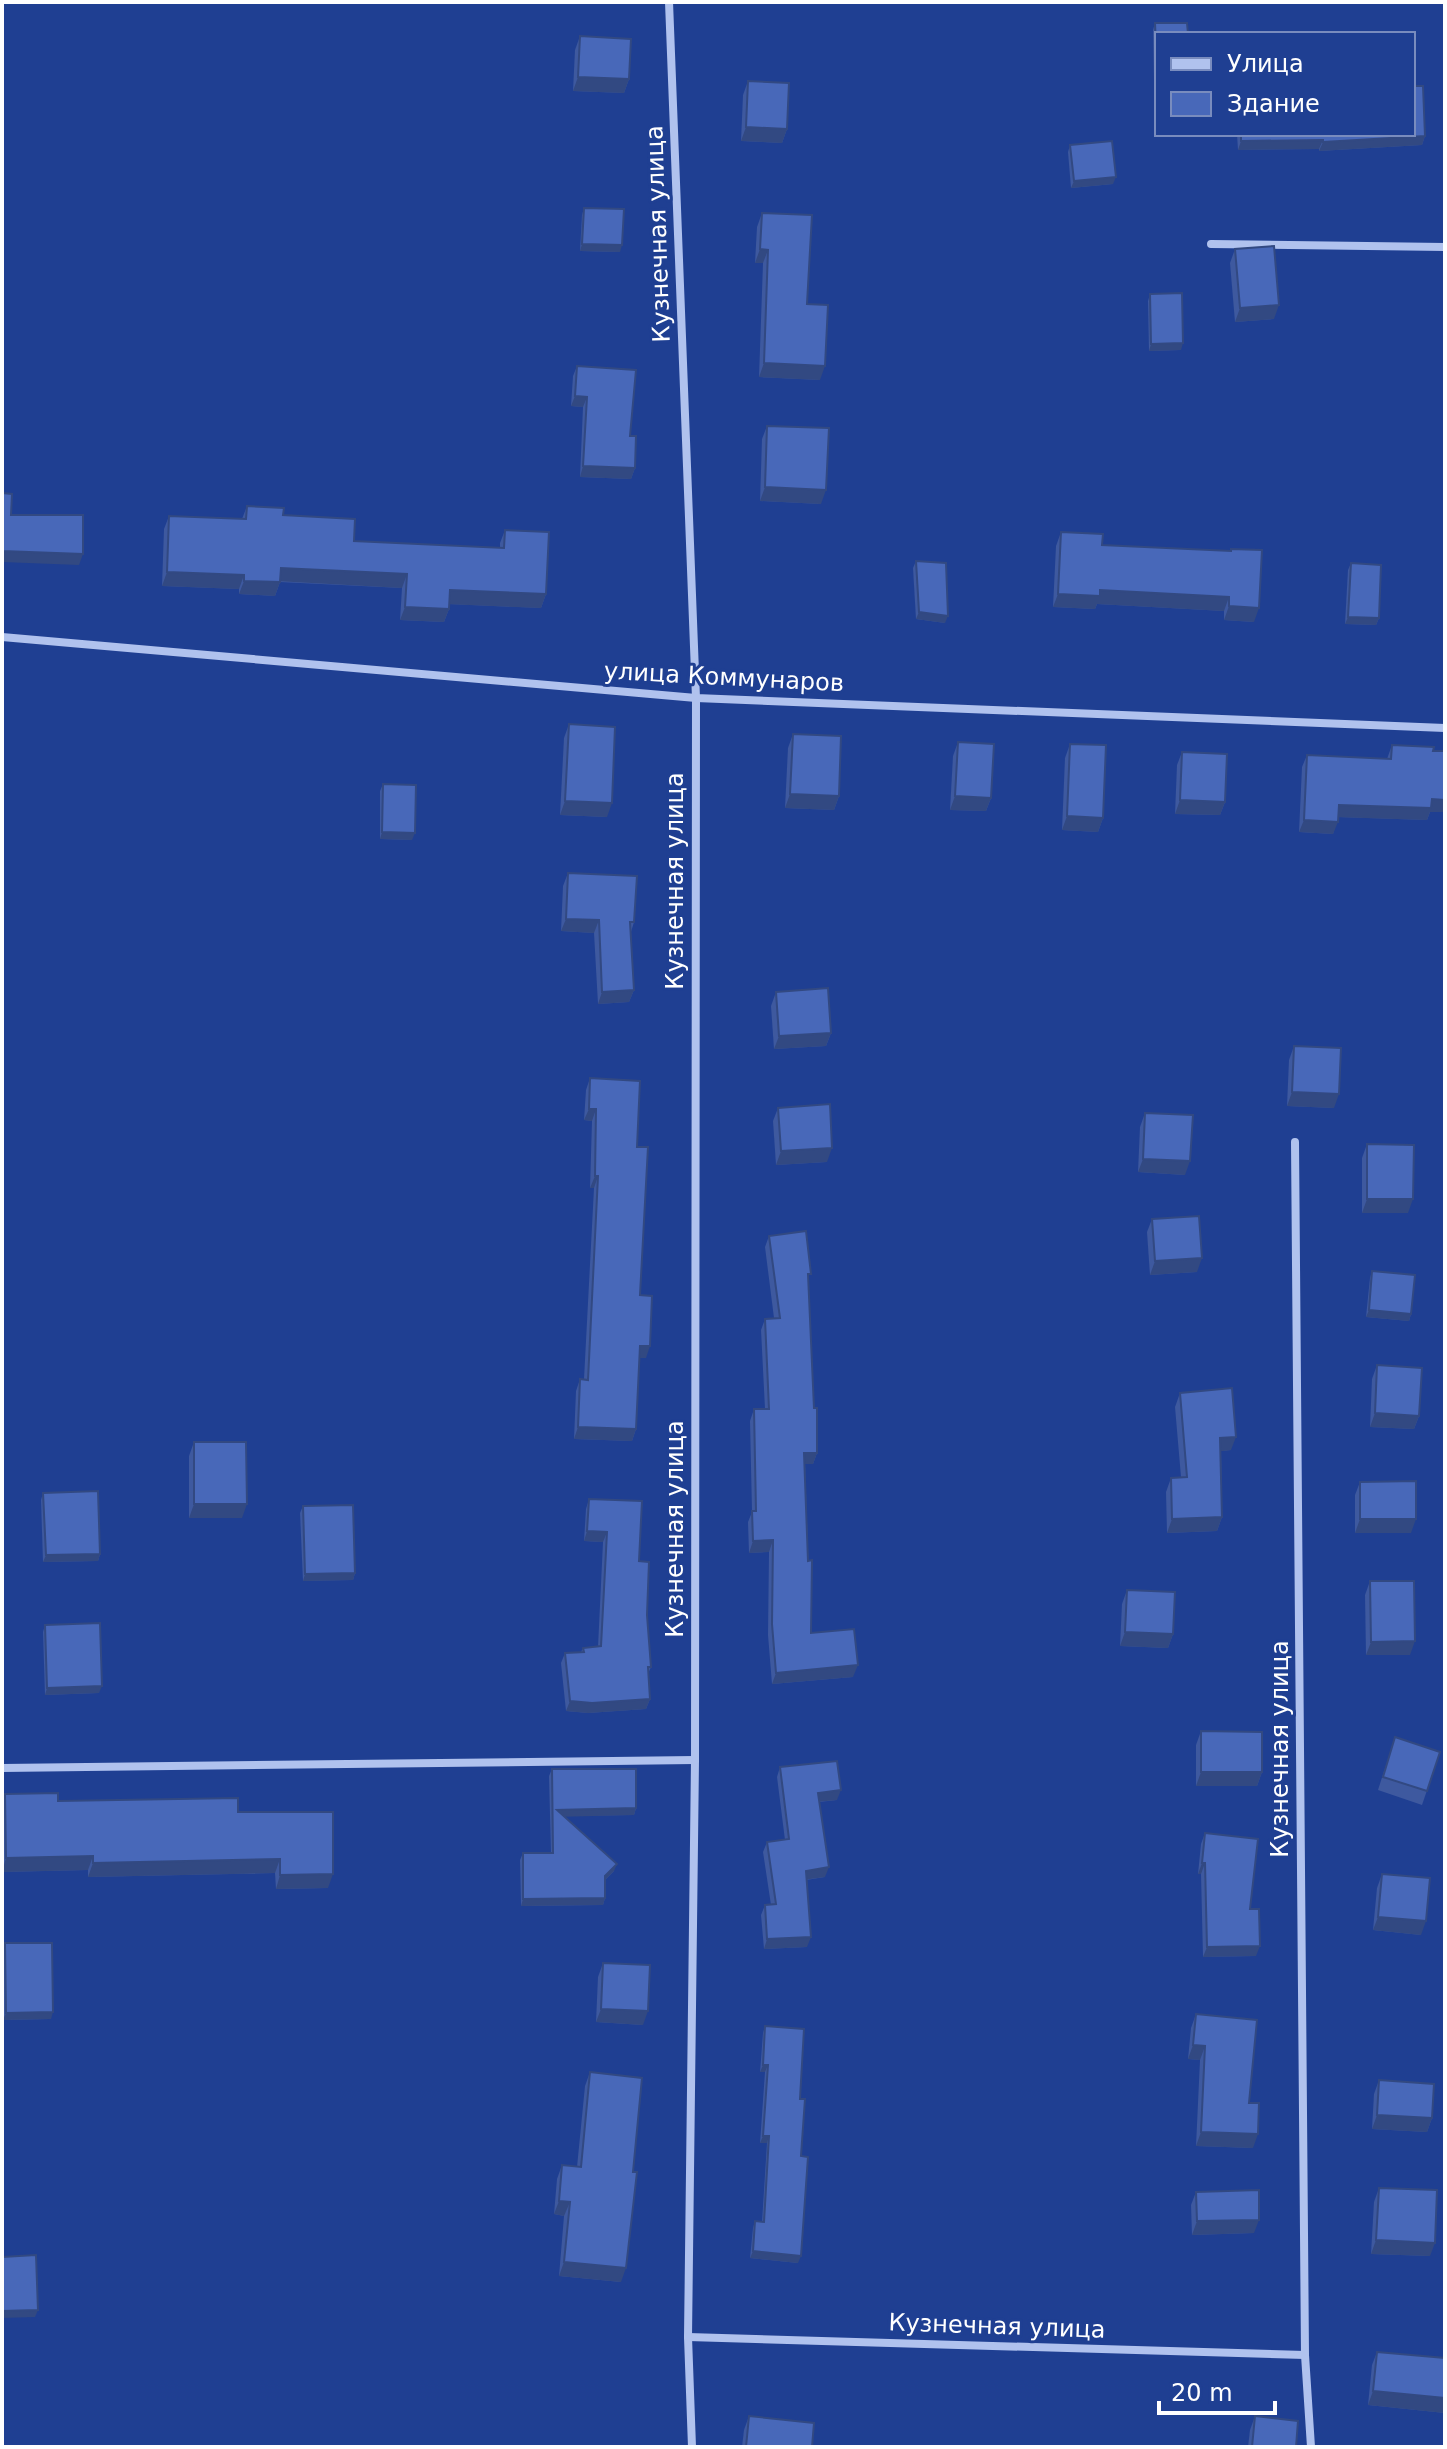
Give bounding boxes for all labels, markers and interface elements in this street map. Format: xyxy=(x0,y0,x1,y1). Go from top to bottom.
legend xyxy=(1155,32,1415,136)
text: Улица xyxy=(1227,50,1304,78)
text: Здание xyxy=(1227,90,1320,118)
street label: Кузнечная улица xyxy=(640,125,676,343)
street label: улица Коммунаров xyxy=(603,657,845,697)
street label: Кузнечная улица xyxy=(661,772,689,990)
street label: Кузнечная улица xyxy=(661,1420,689,1638)
street label: Кузнечная улица xyxy=(1266,1640,1294,1858)
street label: Кузнечная улица xyxy=(888,2308,1106,2344)
scale bar xyxy=(1159,2365,1275,2415)
text: 20 m xyxy=(1171,2379,1233,2407)

